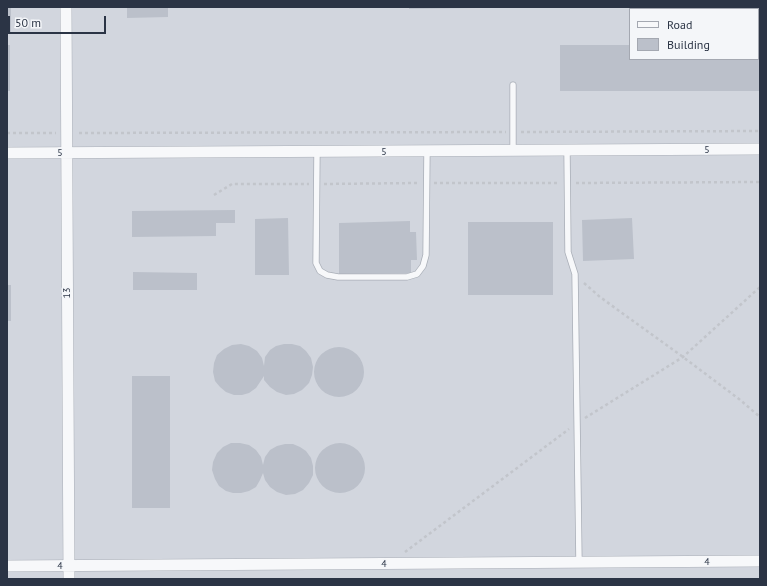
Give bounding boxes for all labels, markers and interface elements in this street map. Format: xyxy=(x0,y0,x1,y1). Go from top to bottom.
scale bar xyxy=(10,8,108,34)
legend xyxy=(629,8,759,60)
text: 50 m xyxy=(15,15,41,30)
text: Road xyxy=(667,17,692,32)
text: Building xyxy=(667,37,710,52)
street label: 5 xyxy=(704,144,710,156)
street label: 5 xyxy=(381,146,387,158)
street label: 5 xyxy=(57,147,63,159)
street label: 13 xyxy=(61,288,73,298)
street label: 4 xyxy=(704,556,710,568)
street label: 4 xyxy=(381,558,387,570)
street label: 4 xyxy=(57,560,63,572)

